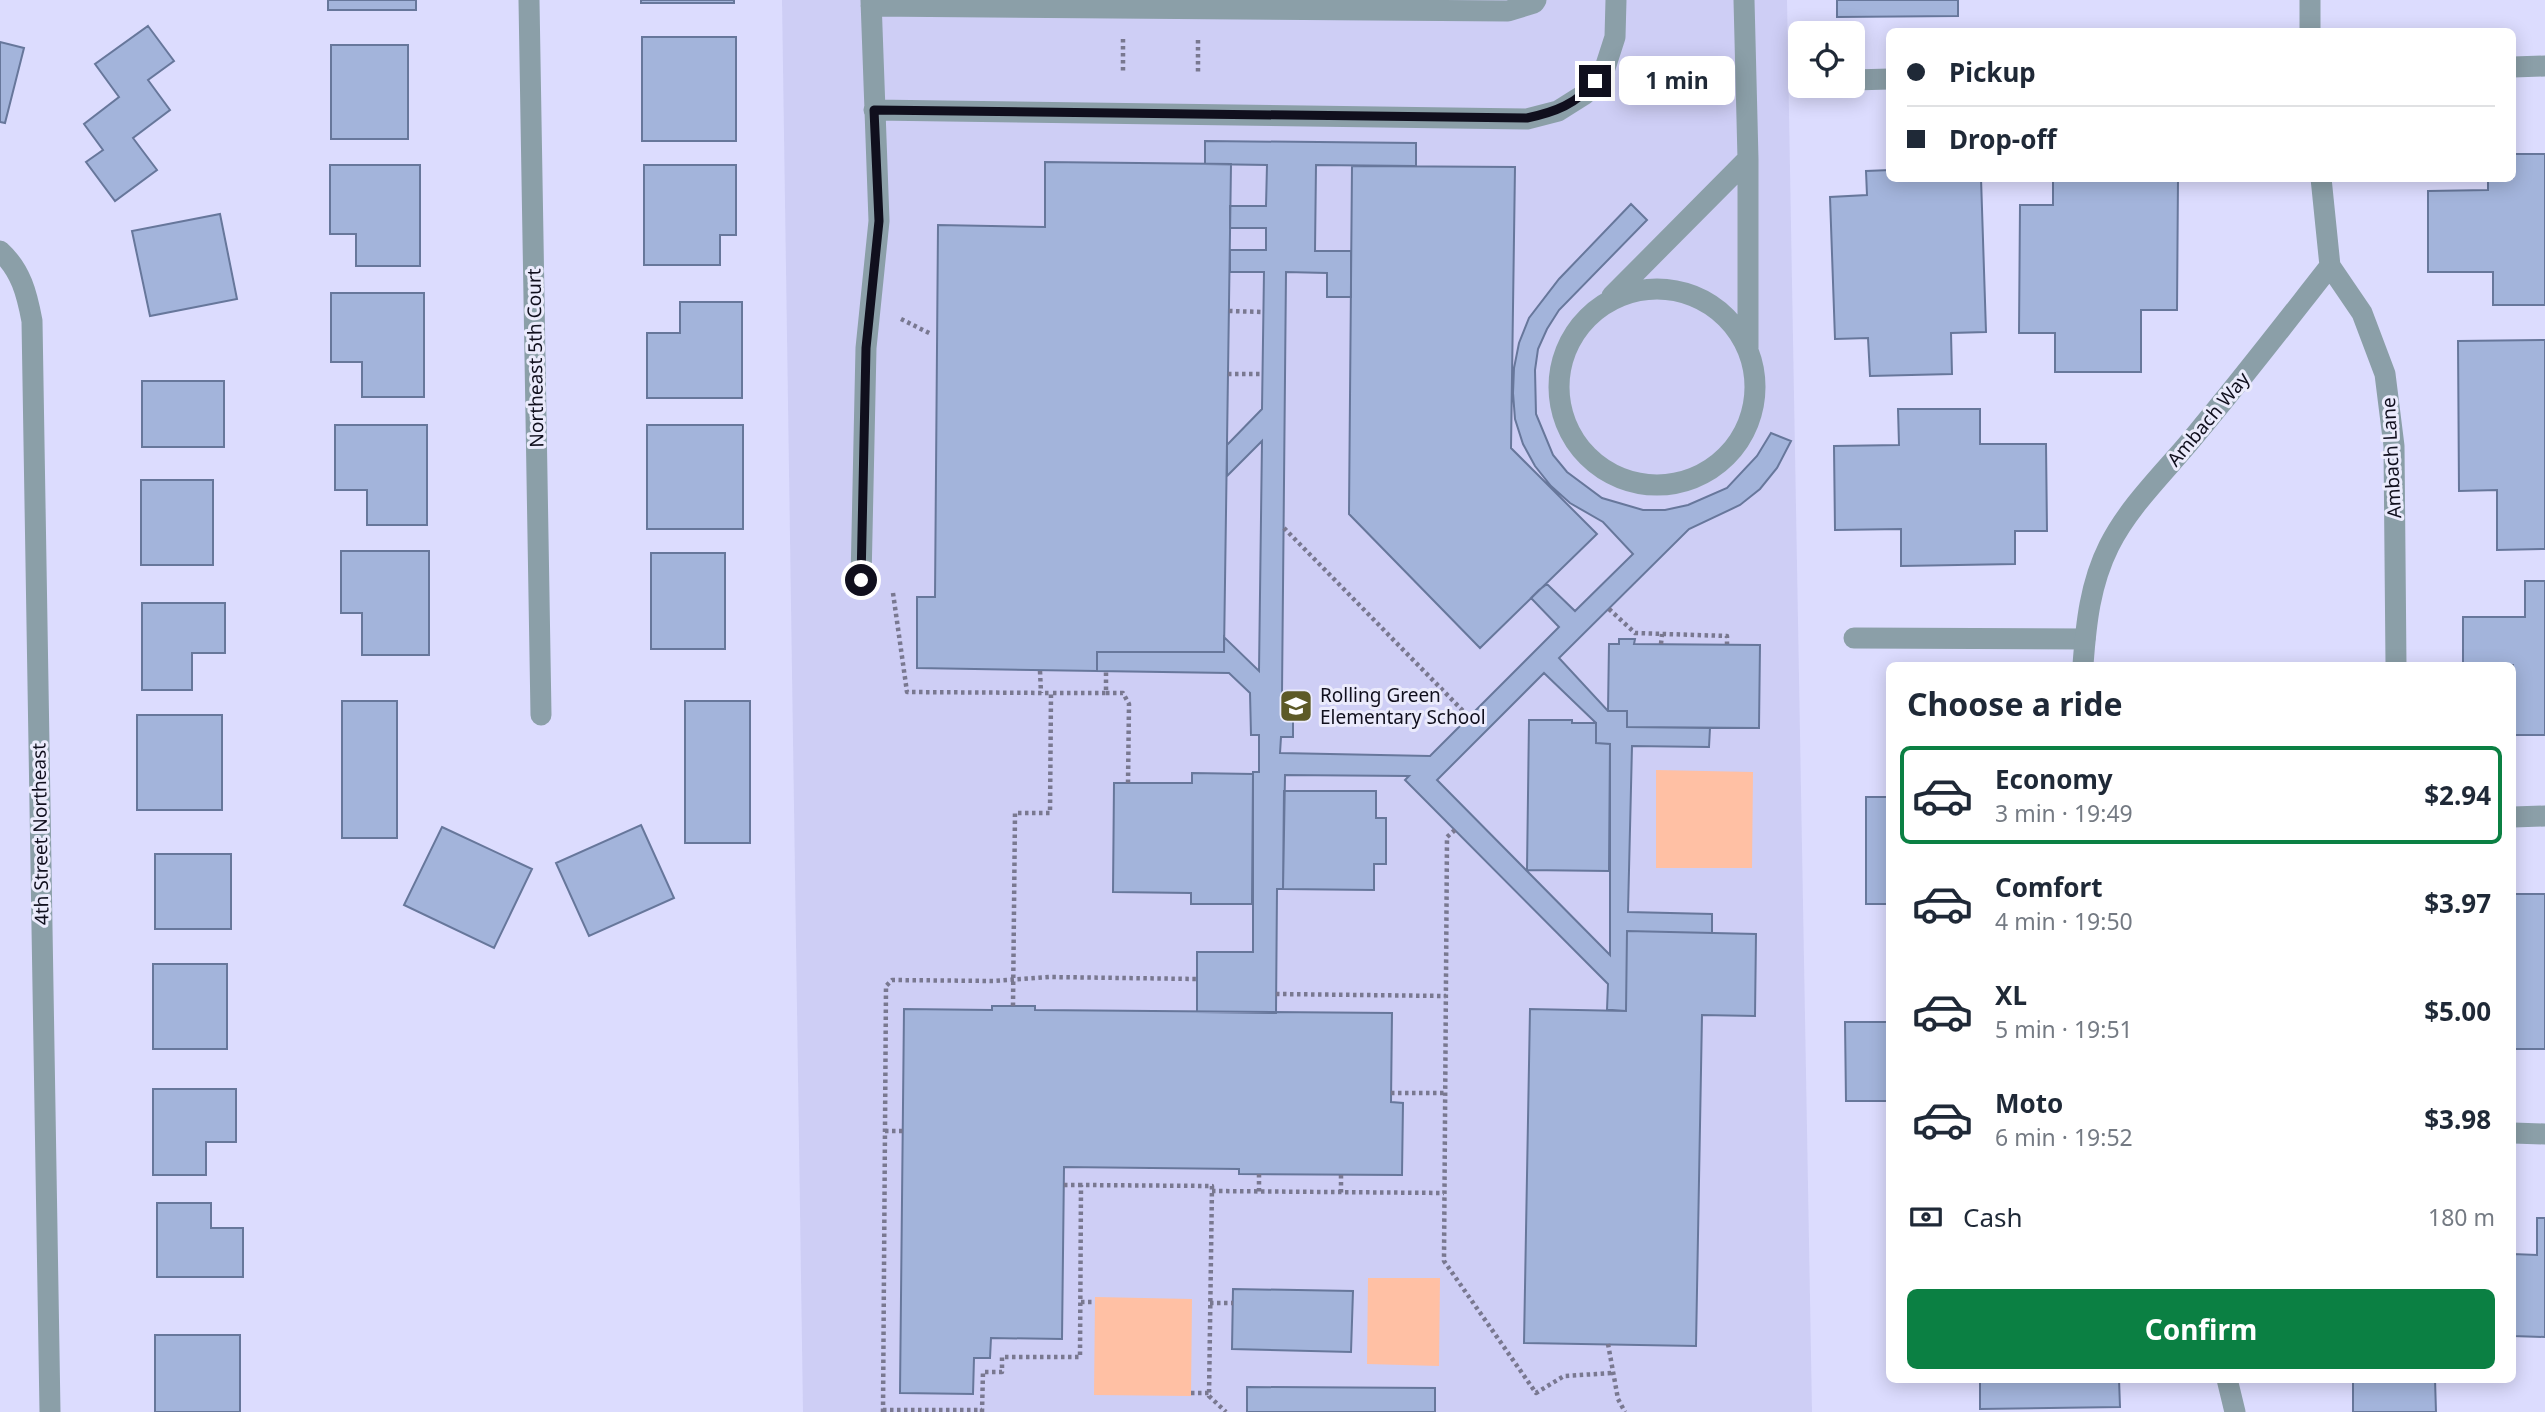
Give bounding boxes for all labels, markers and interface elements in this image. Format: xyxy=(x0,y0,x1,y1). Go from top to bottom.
map controls xyxy=(1788,21,1865,98)
button: locate xyxy=(1788,21,1865,98)
text: Pickup xyxy=(1949,54,2036,90)
callout: 1 min xyxy=(1620,56,1735,106)
text: 1 min xyxy=(1645,64,1709,96)
route end xyxy=(1579,65,1611,97)
text: Drop-off xyxy=(1949,121,2056,157)
street label: Northeast 5th Court xyxy=(520,268,550,448)
street label: Ambach Way xyxy=(2161,366,2255,472)
street label: Ambach Lane xyxy=(2375,397,2407,519)
route start xyxy=(845,564,877,596)
place label: Rolling Green Elementary School xyxy=(1320,682,1486,730)
text: Choose a ride xyxy=(1907,682,2123,725)
school or university icon: Rolling Green Elementary School xyxy=(1277,687,1315,725)
street label: 4th Street Northeast xyxy=(25,743,55,925)
text: Economy xyxy=(1995,761,2113,797)
icon: car xyxy=(1911,764,1974,827)
text: $2.94 xyxy=(2424,777,2491,813)
text: 3 min · 19:49 xyxy=(1995,797,2133,829)
text: Comfort xyxy=(1995,869,2103,905)
icon: car xyxy=(1911,872,1974,935)
text: $3.97 xyxy=(2424,885,2491,921)
text: 4 min · 19:50 xyxy=(1995,905,2133,937)
text: XL xyxy=(1995,977,2027,1013)
icon: car xyxy=(1911,980,1974,1043)
text: $5.00 xyxy=(2424,993,2491,1029)
text: 5 min · 19:51 xyxy=(1995,1013,2133,1045)
text: Moto xyxy=(1995,1085,2063,1121)
icon: car xyxy=(1911,1088,1974,1151)
text: $3.98 xyxy=(2424,1101,2491,1137)
text: 6 min · 19:52 xyxy=(1995,1121,2133,1153)
icon: cash xyxy=(1907,1198,1945,1236)
text: Cash xyxy=(1963,1199,2023,1235)
text: 180 m xyxy=(2428,1201,2495,1233)
button: Confirm xyxy=(1907,1289,2495,1369)

